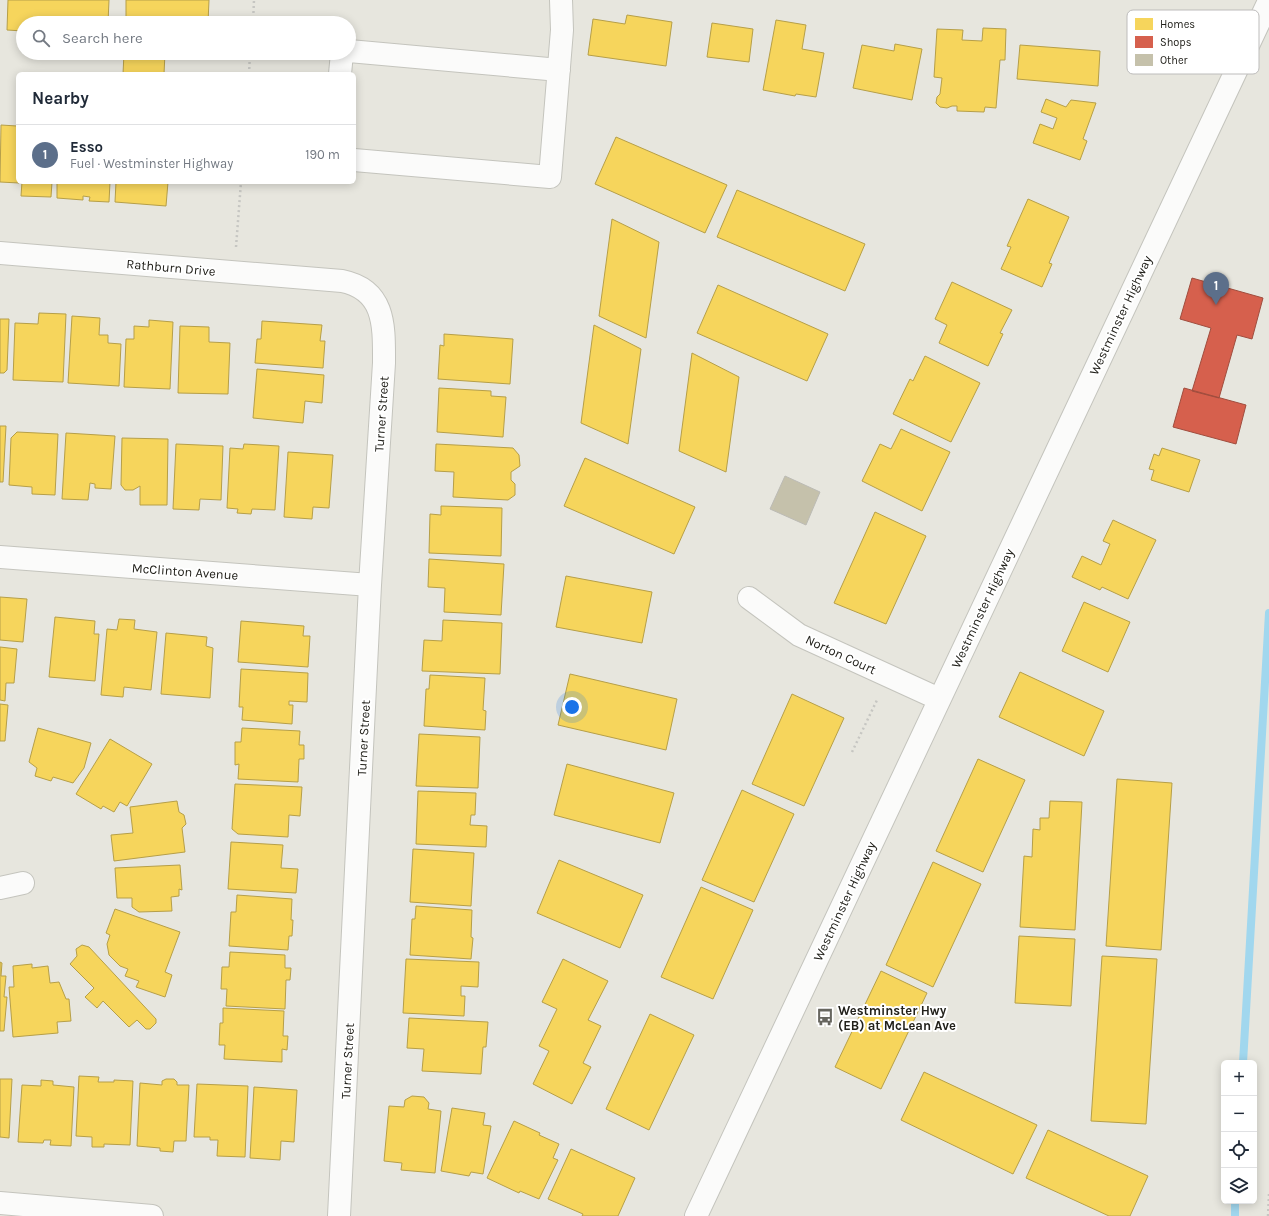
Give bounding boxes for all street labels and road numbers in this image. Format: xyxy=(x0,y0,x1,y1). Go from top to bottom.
street label: Westminster Highway xyxy=(1086,253,1155,377)
street label: Rathburn Drive xyxy=(126,256,216,279)
street label: Turner Street xyxy=(371,375,392,453)
street label: Westminster Highway xyxy=(948,546,1017,670)
street label: McClinton Avenue xyxy=(131,560,239,583)
street label: Norton Court xyxy=(803,632,879,677)
street label: Turner Street xyxy=(354,699,373,776)
street label: Westminster Highway xyxy=(810,839,879,963)
street label: Turner Street xyxy=(338,1022,357,1099)

